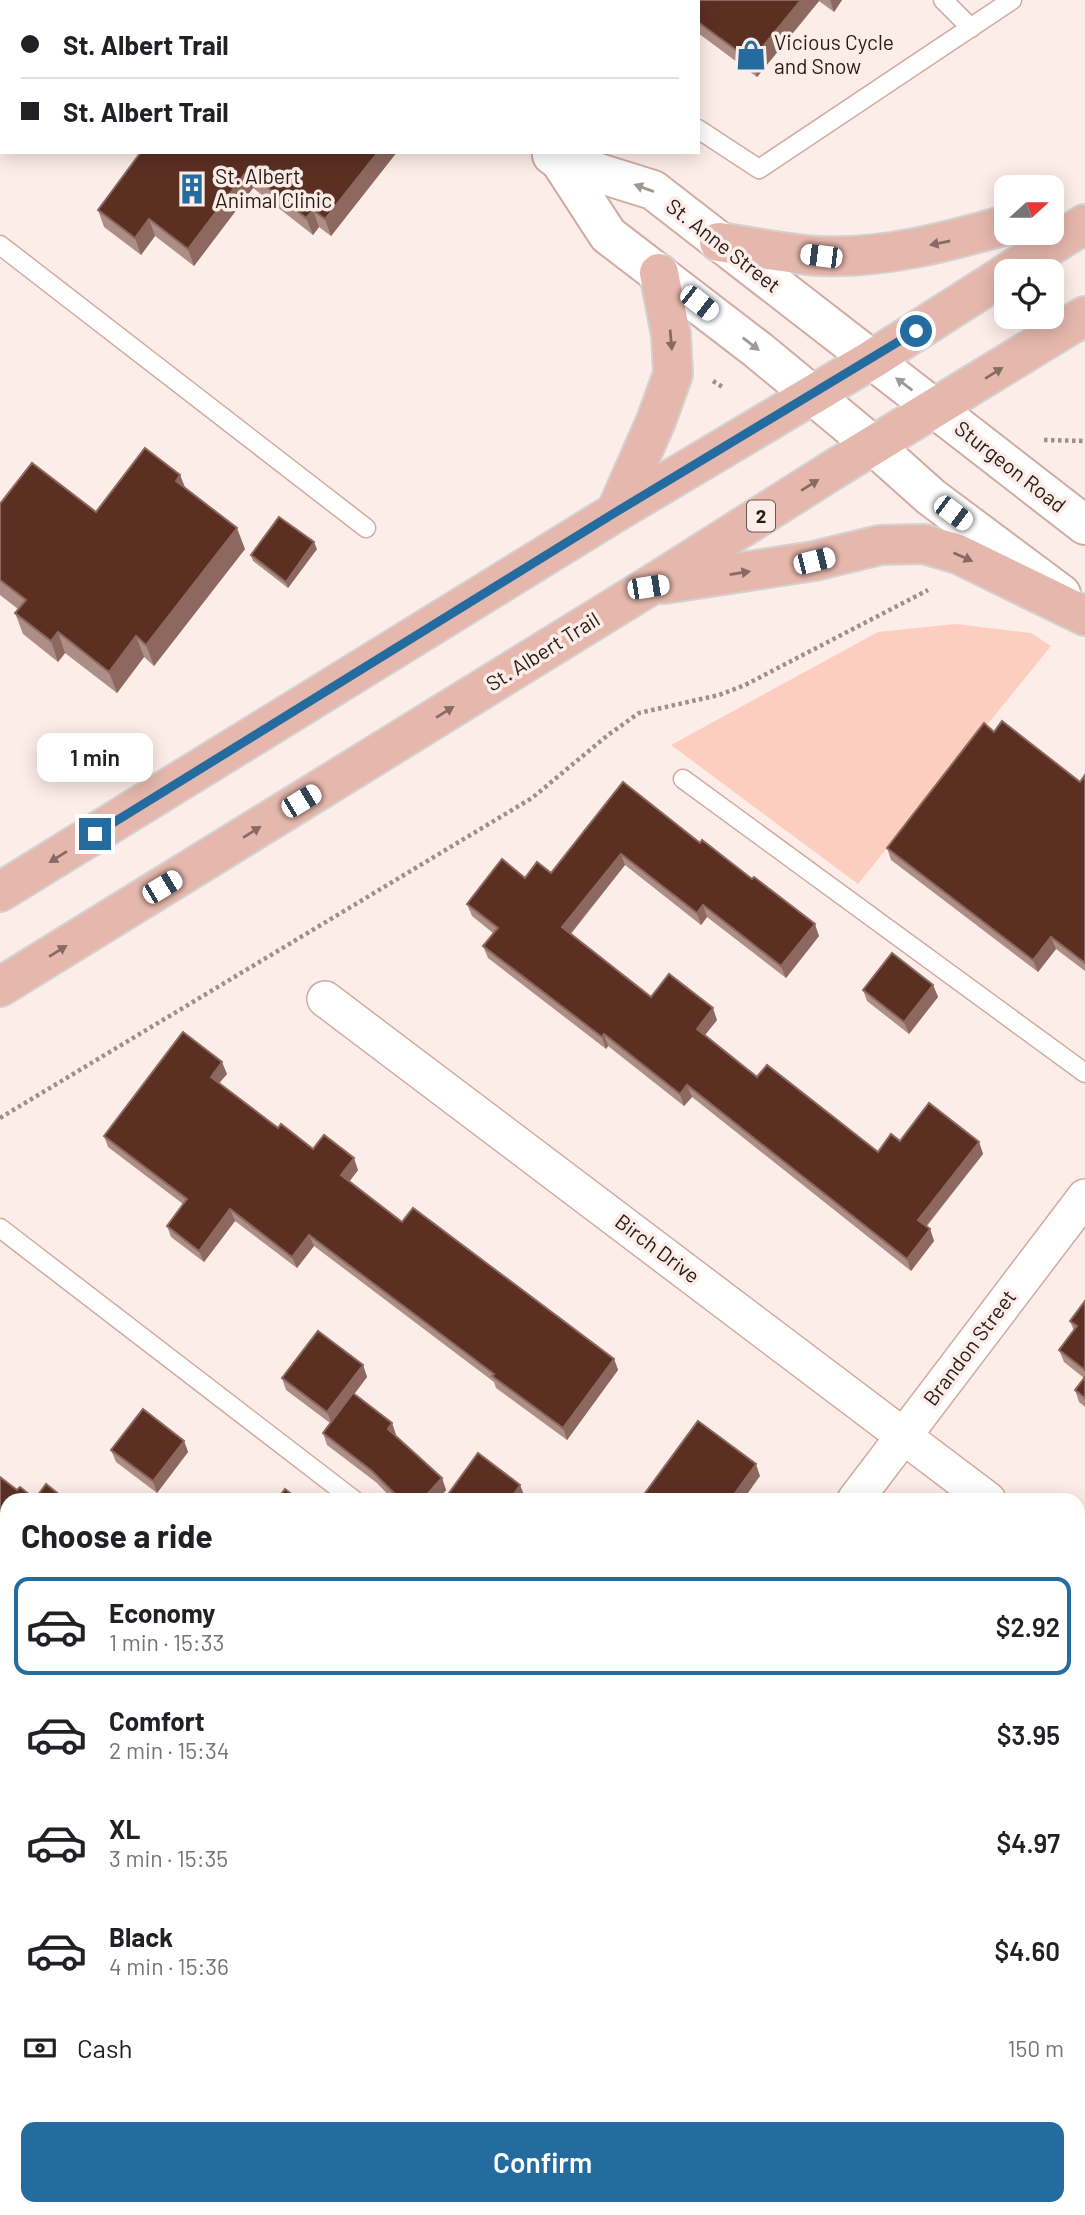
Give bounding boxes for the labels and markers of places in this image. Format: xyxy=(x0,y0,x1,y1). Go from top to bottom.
place label: Vicious Cycle and Snow xyxy=(774,29,894,78)
shop icon: Vicious Cycle and Snow xyxy=(734,38,768,72)
place label: St. Albert Animal Clinic xyxy=(215,163,332,212)
building icon: St. Albert Animal Clinic xyxy=(175,172,209,206)

